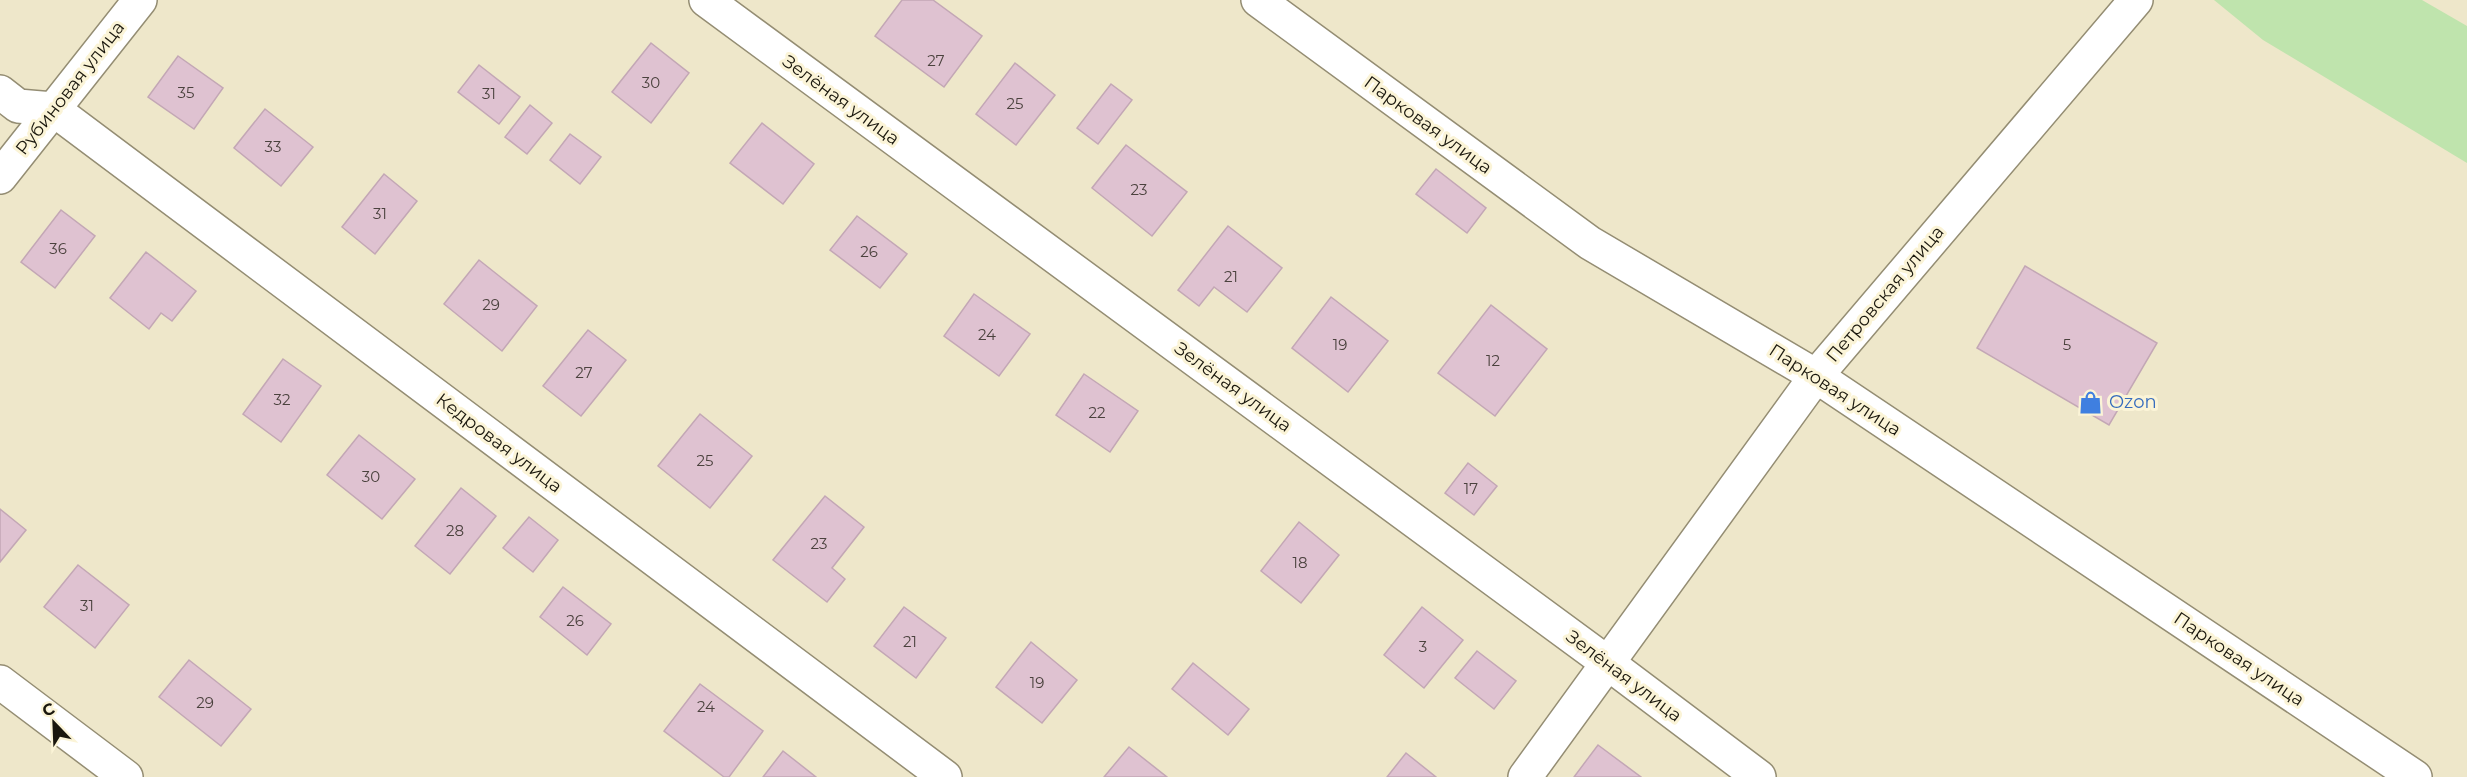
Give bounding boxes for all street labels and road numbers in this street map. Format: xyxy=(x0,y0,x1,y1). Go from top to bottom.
street label: Рубиновая улица xyxy=(11,17,129,159)
street label: Зелёная улица xyxy=(778,50,904,150)
street label: Парковая улица xyxy=(1360,71,1496,179)
street label: Петровская улица xyxy=(1821,221,1949,367)
street label: Зелёная улица xyxy=(1170,337,1296,437)
street label: Парковая улица xyxy=(1765,339,1905,441)
street label: Кедровая улица xyxy=(432,389,566,497)
street label: Парковая улица xyxy=(2170,607,2308,711)
street label: Зелёная улица xyxy=(1562,625,1686,727)

